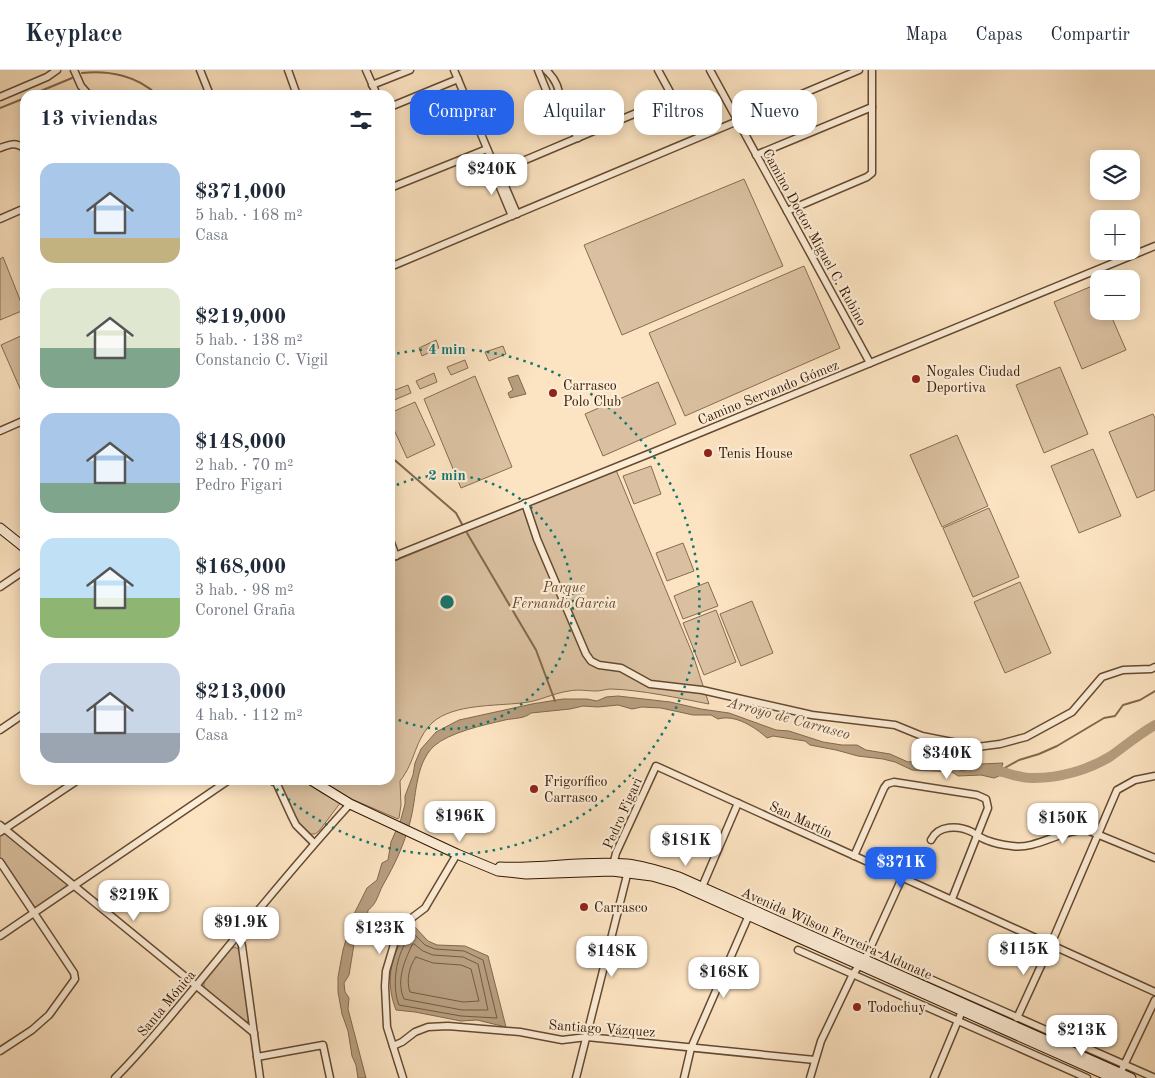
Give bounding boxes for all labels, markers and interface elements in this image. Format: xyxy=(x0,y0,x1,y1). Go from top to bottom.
text: Keyplace xyxy=(25,23,123,47)
text: Mapa xyxy=(905,26,948,44)
text: Capas xyxy=(976,26,1023,44)
text: Compartir xyxy=(1051,26,1130,44)
chip: Comprar xyxy=(410,90,514,135)
chip: Alquilar xyxy=(524,90,624,135)
chip: Filtros xyxy=(634,90,722,135)
chip: Nuevo xyxy=(732,90,817,135)
icon: filters xyxy=(347,106,375,134)
text: 13 viviendas xyxy=(40,109,158,130)
street label: Camino Doctor Miguel C. Rubino xyxy=(760,147,869,328)
map controls xyxy=(1090,150,1140,320)
button: layers xyxy=(1090,150,1140,200)
pin: $240K xyxy=(457,154,527,196)
text: $240K xyxy=(467,162,517,178)
text: $371,000 xyxy=(195,182,286,203)
icon: home xyxy=(80,183,140,243)
text: 5 hab. · 168 m² xyxy=(195,208,303,224)
button: + xyxy=(1090,210,1140,260)
text: Casa xyxy=(195,228,228,244)
button: − xyxy=(1090,270,1140,320)
text: $219,000 xyxy=(195,307,286,328)
icon: home xyxy=(80,308,140,368)
text: 5 hab. · 138 m² xyxy=(195,333,303,349)
text: 4 min xyxy=(428,343,466,358)
text: Constancio C. Vigil xyxy=(195,353,328,369)
street label: Camino Servando Gómez xyxy=(696,358,841,428)
place label: Nogales Ciudad Deportiva xyxy=(926,365,1021,395)
marker: Nogales Ciudad Deportiva xyxy=(910,373,922,385)
place label: Carrasco Polo Club xyxy=(563,379,621,409)
marker: Carrasco Polo Club xyxy=(547,387,559,399)
text: $148,000 xyxy=(195,432,286,453)
icon: home xyxy=(80,433,140,493)
marker: Tenis House xyxy=(702,447,714,459)
place label: Tenis House xyxy=(718,447,793,461)
text: 2 hab. · 70 m² xyxy=(195,458,293,474)
text: 2 min xyxy=(428,469,466,484)
text: Pedro Figari xyxy=(195,478,282,494)
text: $168,000 xyxy=(195,557,286,578)
icon: home xyxy=(80,558,140,618)
park label: Parque Fernando Garcia xyxy=(511,581,617,611)
text: 3 hab. · 98 m² xyxy=(195,583,293,599)
centre of rings xyxy=(438,593,456,611)
text: Coronel Graña xyxy=(195,603,295,619)
text: $213,000 xyxy=(195,682,286,703)
icon: home xyxy=(80,683,140,743)
water label: Arroyo de Carrasco xyxy=(725,696,852,743)
text: 4 hab. · 112 m² xyxy=(195,708,303,724)
text: Casa xyxy=(195,728,228,744)
pin: $340K xyxy=(912,738,982,780)
text: $340K xyxy=(922,746,972,762)
place label: Frigorífico Carrasco xyxy=(544,775,608,805)
street label: Pedro Figari xyxy=(601,775,645,851)
marker: Frigorífico Carrasco xyxy=(528,783,540,795)
street label: San Martín xyxy=(767,799,835,841)
pin: $196K xyxy=(425,800,495,843)
pin: $150K xyxy=(1028,802,1098,845)
text: $196K xyxy=(435,809,485,825)
text: $150K xyxy=(1038,811,1088,827)
pin: $181K xyxy=(651,824,721,867)
text: $181K xyxy=(661,833,711,849)
pin: $371K xyxy=(866,846,936,889)
text: $371K xyxy=(876,855,926,871)
pin: $219K xyxy=(99,880,169,922)
street label: Avenida Wilson Ferreira Aldunate xyxy=(739,885,934,982)
text: $219K xyxy=(109,888,159,904)
marker: Carrasco xyxy=(578,901,590,913)
place label: Carrasco xyxy=(594,901,648,915)
pin: $91.9K xyxy=(200,906,282,949)
pin: $123K xyxy=(345,912,415,955)
text: $91.9K xyxy=(214,915,268,931)
text: $123K xyxy=(355,921,405,937)
pin: $115K xyxy=(989,934,1059,976)
pin: $148K xyxy=(577,936,647,978)
text: $115K xyxy=(999,942,1049,958)
text: $148K xyxy=(587,944,637,960)
pin: $168K xyxy=(689,956,759,999)
text: $168K xyxy=(699,965,749,981)
street label: Santa Mónica xyxy=(135,968,199,1040)
marker: Todochuy xyxy=(851,1001,863,1013)
place label: Todochuy xyxy=(867,1001,926,1015)
pin: $213K xyxy=(1047,1014,1117,1057)
street label: Santiago Vázquez xyxy=(548,1018,656,1040)
text: $213K xyxy=(1057,1023,1107,1039)

